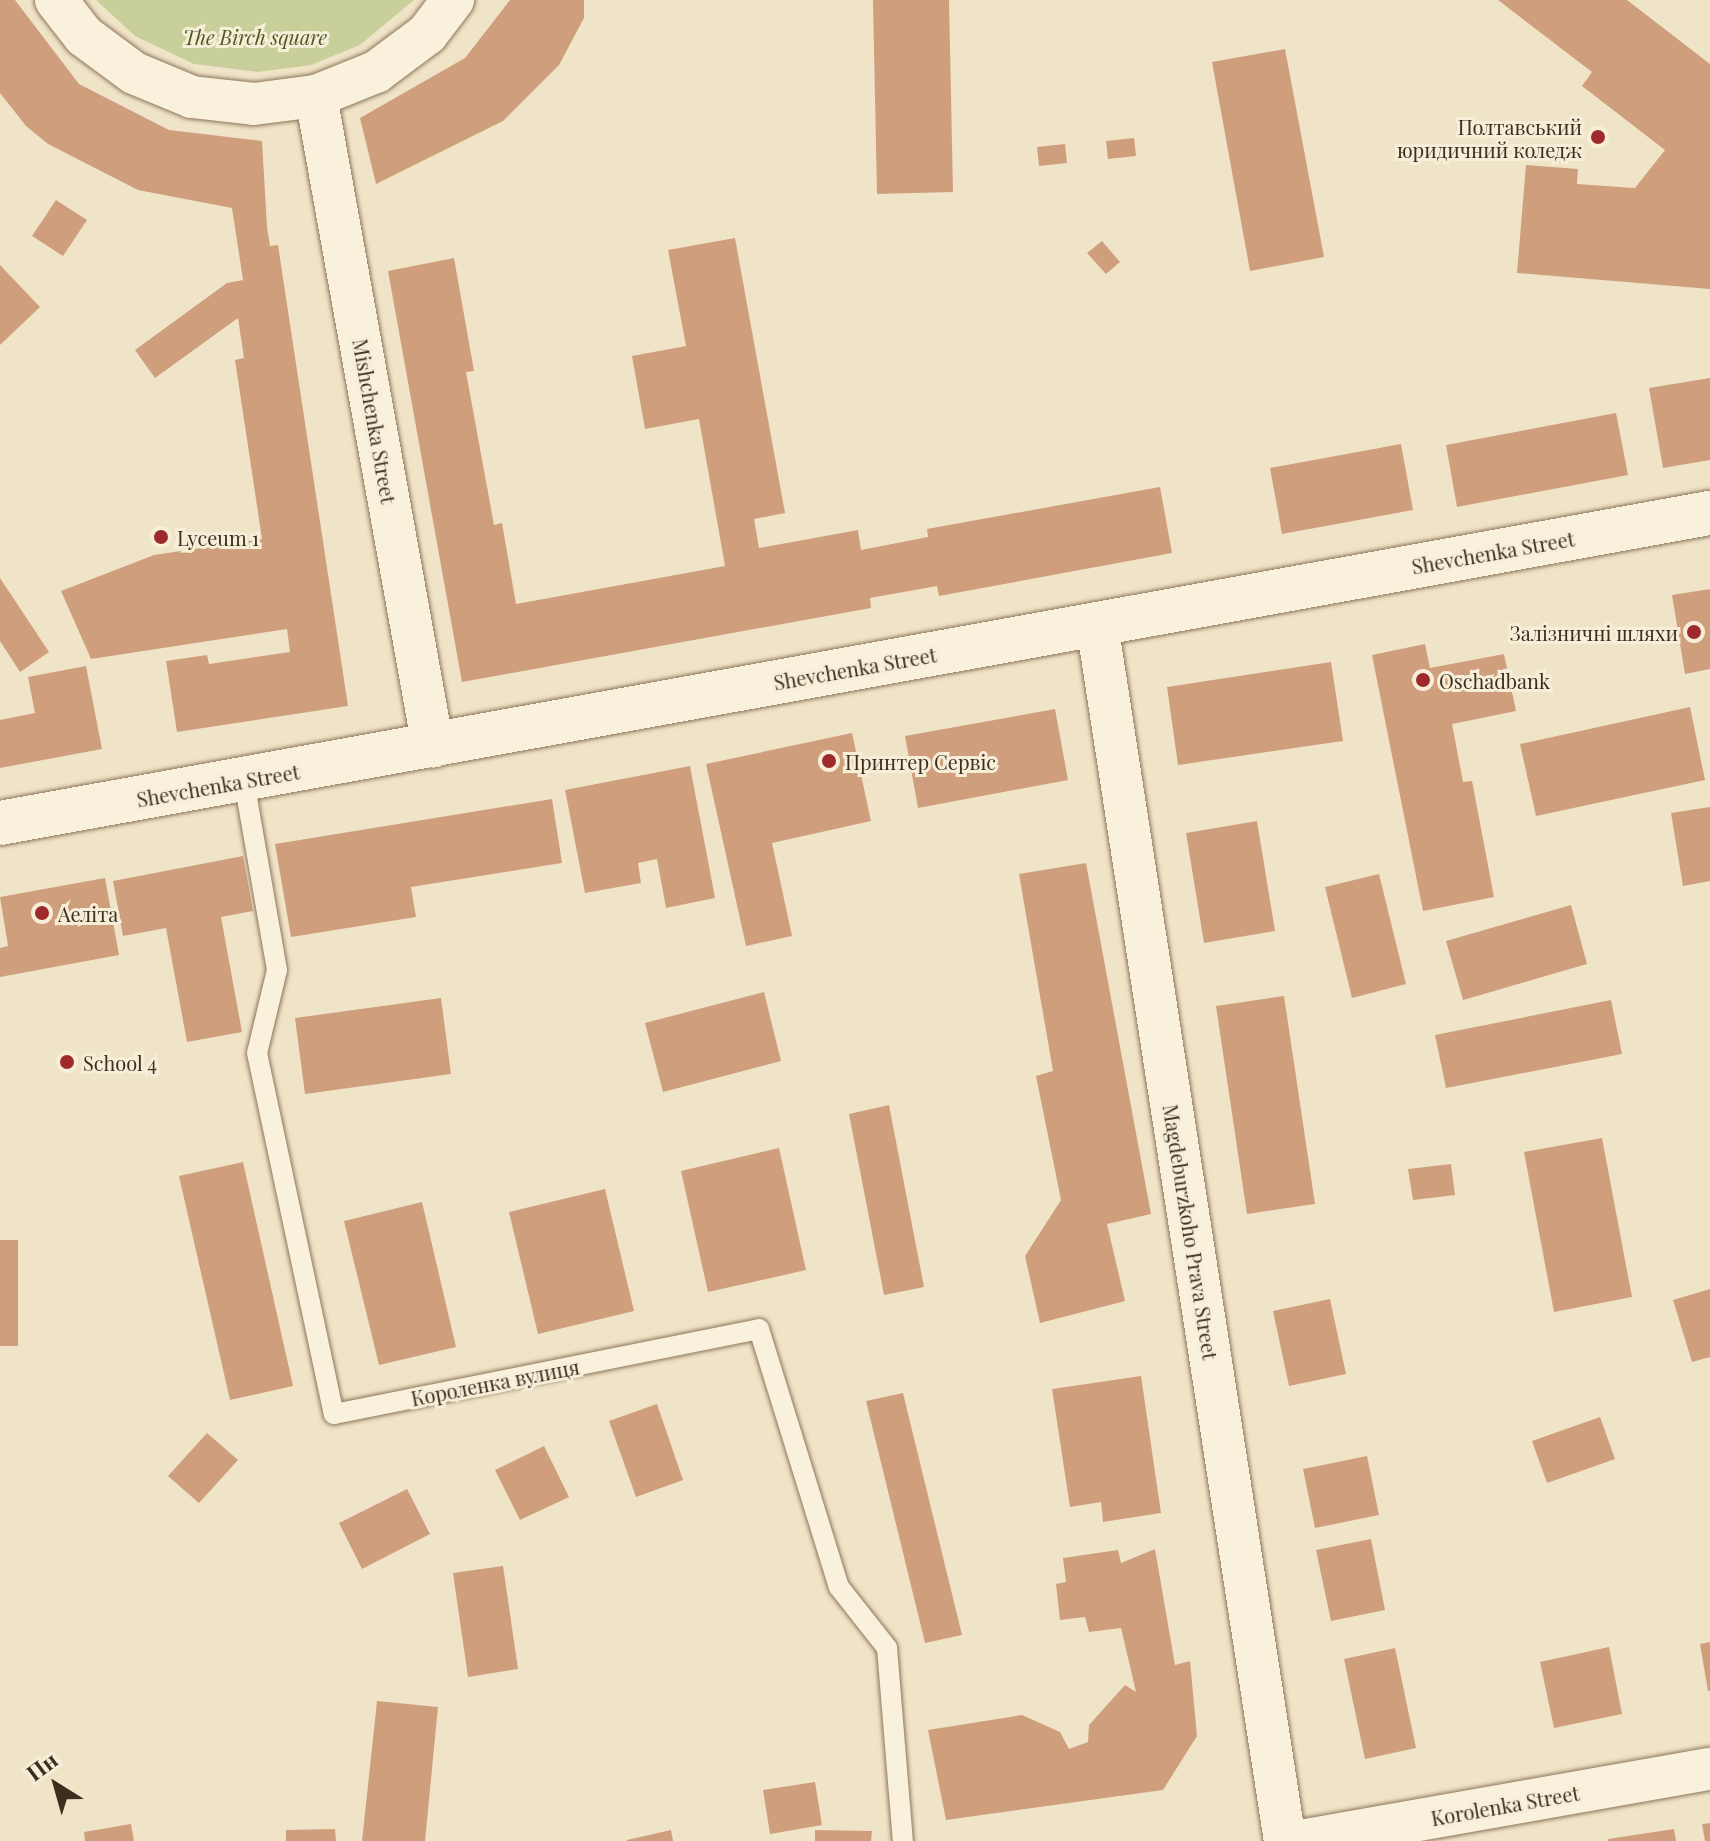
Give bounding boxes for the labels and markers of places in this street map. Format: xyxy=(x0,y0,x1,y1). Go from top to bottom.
place label: Полтавський юридичний коледж xyxy=(1397,114,1582,161)
marker: Полтавський юридичний коледж xyxy=(1589,128,1607,146)
place label: Lyceum 1 xyxy=(177,525,259,549)
marker: Lyceum 1 xyxy=(152,528,170,546)
place label: Залізничні шляхи xyxy=(1510,620,1678,644)
marker: Залізничні шляхи xyxy=(1685,623,1703,641)
place label: Oschadbank xyxy=(1439,668,1550,692)
marker: Oschadbank xyxy=(1414,671,1432,689)
place label: Принтер Сервіс xyxy=(845,749,996,773)
marker: Принтер Сервіс xyxy=(820,752,838,770)
place label: Аеліта xyxy=(58,901,118,925)
marker: Аеліта xyxy=(33,904,51,922)
place label: School 4 xyxy=(83,1050,158,1074)
marker: School 4 xyxy=(58,1053,76,1071)

